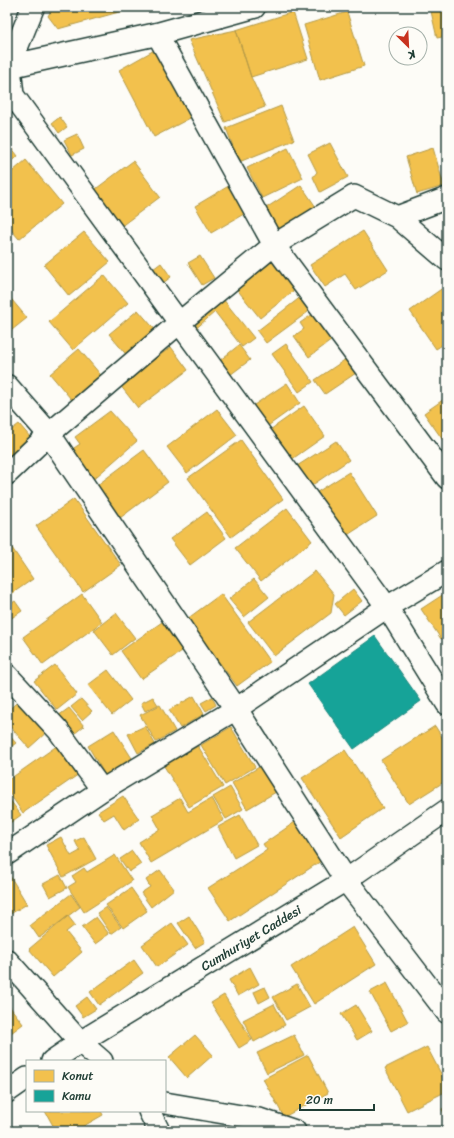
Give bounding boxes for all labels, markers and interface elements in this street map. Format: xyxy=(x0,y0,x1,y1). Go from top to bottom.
north arrow xyxy=(388,26,428,66)
text: K xyxy=(404,44,420,65)
street label: Cumhuriyet Caddesi xyxy=(196,898,306,977)
legend xyxy=(26,1060,166,1112)
text: Konut xyxy=(62,1065,94,1087)
text: Kamu xyxy=(62,1085,92,1107)
scale bar xyxy=(300,1086,374,1112)
text: 20 m xyxy=(306,1089,333,1111)

